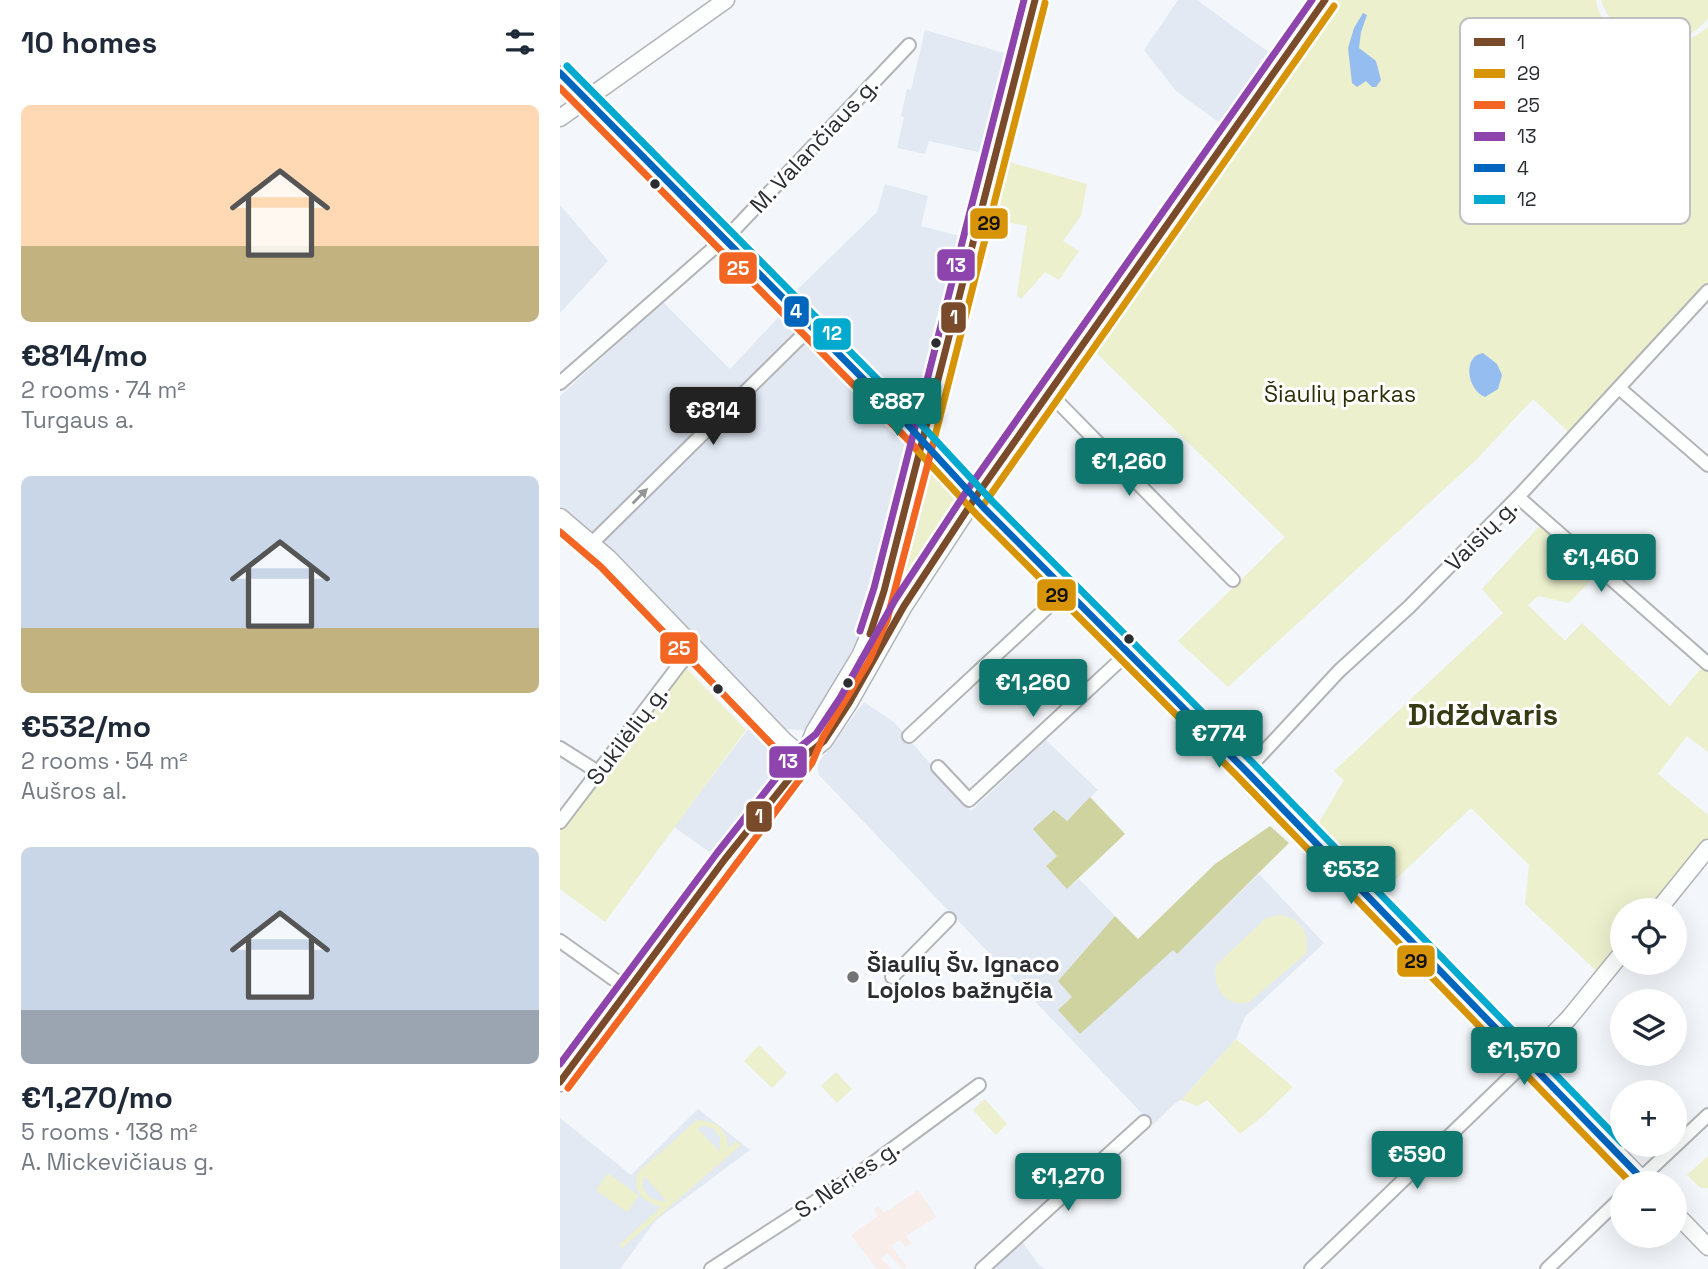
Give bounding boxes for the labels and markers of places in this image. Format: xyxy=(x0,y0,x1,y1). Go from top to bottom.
unlabelled marker xyxy=(648,177,662,191)
unlabelled marker xyxy=(929,336,943,350)
pin: €887 xyxy=(856,378,938,438)
pin: €814 xyxy=(672,388,754,447)
pin: €1,260 xyxy=(1072,438,1186,498)
pin: €1,460 xyxy=(1544,534,1658,594)
unlabelled marker xyxy=(1122,632,1136,646)
pin: €1,260 xyxy=(976,660,1090,719)
unlabelled marker xyxy=(841,676,855,690)
unlabelled marker xyxy=(711,682,725,696)
pin: €774 xyxy=(1178,710,1260,770)
pin: €532 xyxy=(1310,846,1392,906)
place label: Šiaulių Šv. Ignaco Lojolos bažnyčia xyxy=(867,949,1060,1005)
marker: Šiaulių Šv. Ignaco Lojolos bažnyčia xyxy=(845,969,861,985)
pin: €1,570 xyxy=(1467,1028,1581,1087)
pin: €590 xyxy=(1376,1132,1458,1191)
pin: €1,270 xyxy=(1011,1154,1125,1213)

